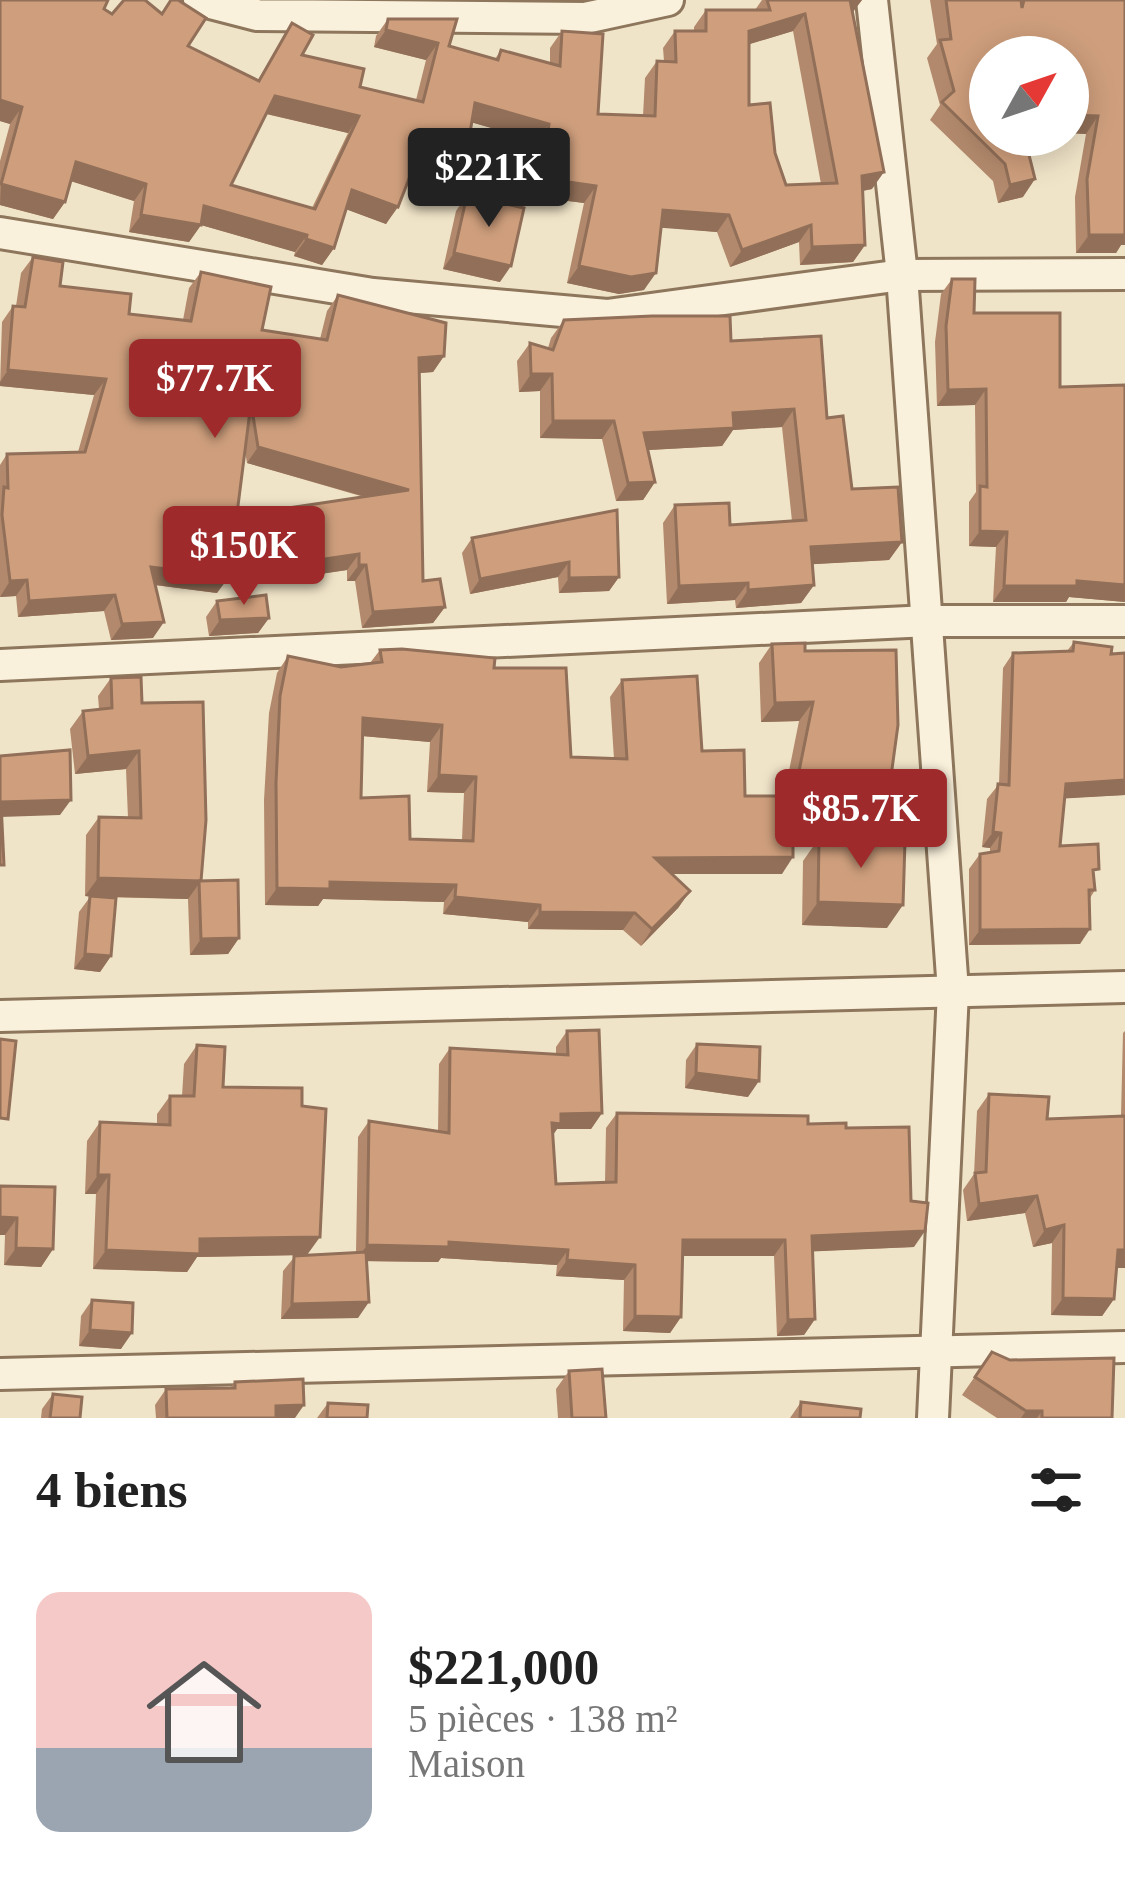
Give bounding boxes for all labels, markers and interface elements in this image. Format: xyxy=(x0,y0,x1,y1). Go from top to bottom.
north arrow xyxy=(969,36,1089,156)
map controls xyxy=(969,36,1089,156)
pin: $221K xyxy=(405,128,573,230)
text: $221K xyxy=(435,145,543,188)
pin: $77.7K xyxy=(117,339,313,441)
text: $77.7K xyxy=(156,356,274,399)
pin: $150K xyxy=(160,506,328,608)
text: $150K xyxy=(190,523,298,566)
pin: $85.7K xyxy=(763,769,959,871)
text: $85.7K xyxy=(802,786,920,829)
icon: filters xyxy=(1023,1457,1089,1523)
text: 4 biens xyxy=(36,1462,188,1518)
text: $221,000 xyxy=(408,1639,599,1695)
icon: home xyxy=(132,1640,276,1784)
text: 5 pièces · 138 m² xyxy=(408,1697,677,1740)
text: Maison xyxy=(408,1742,525,1785)

